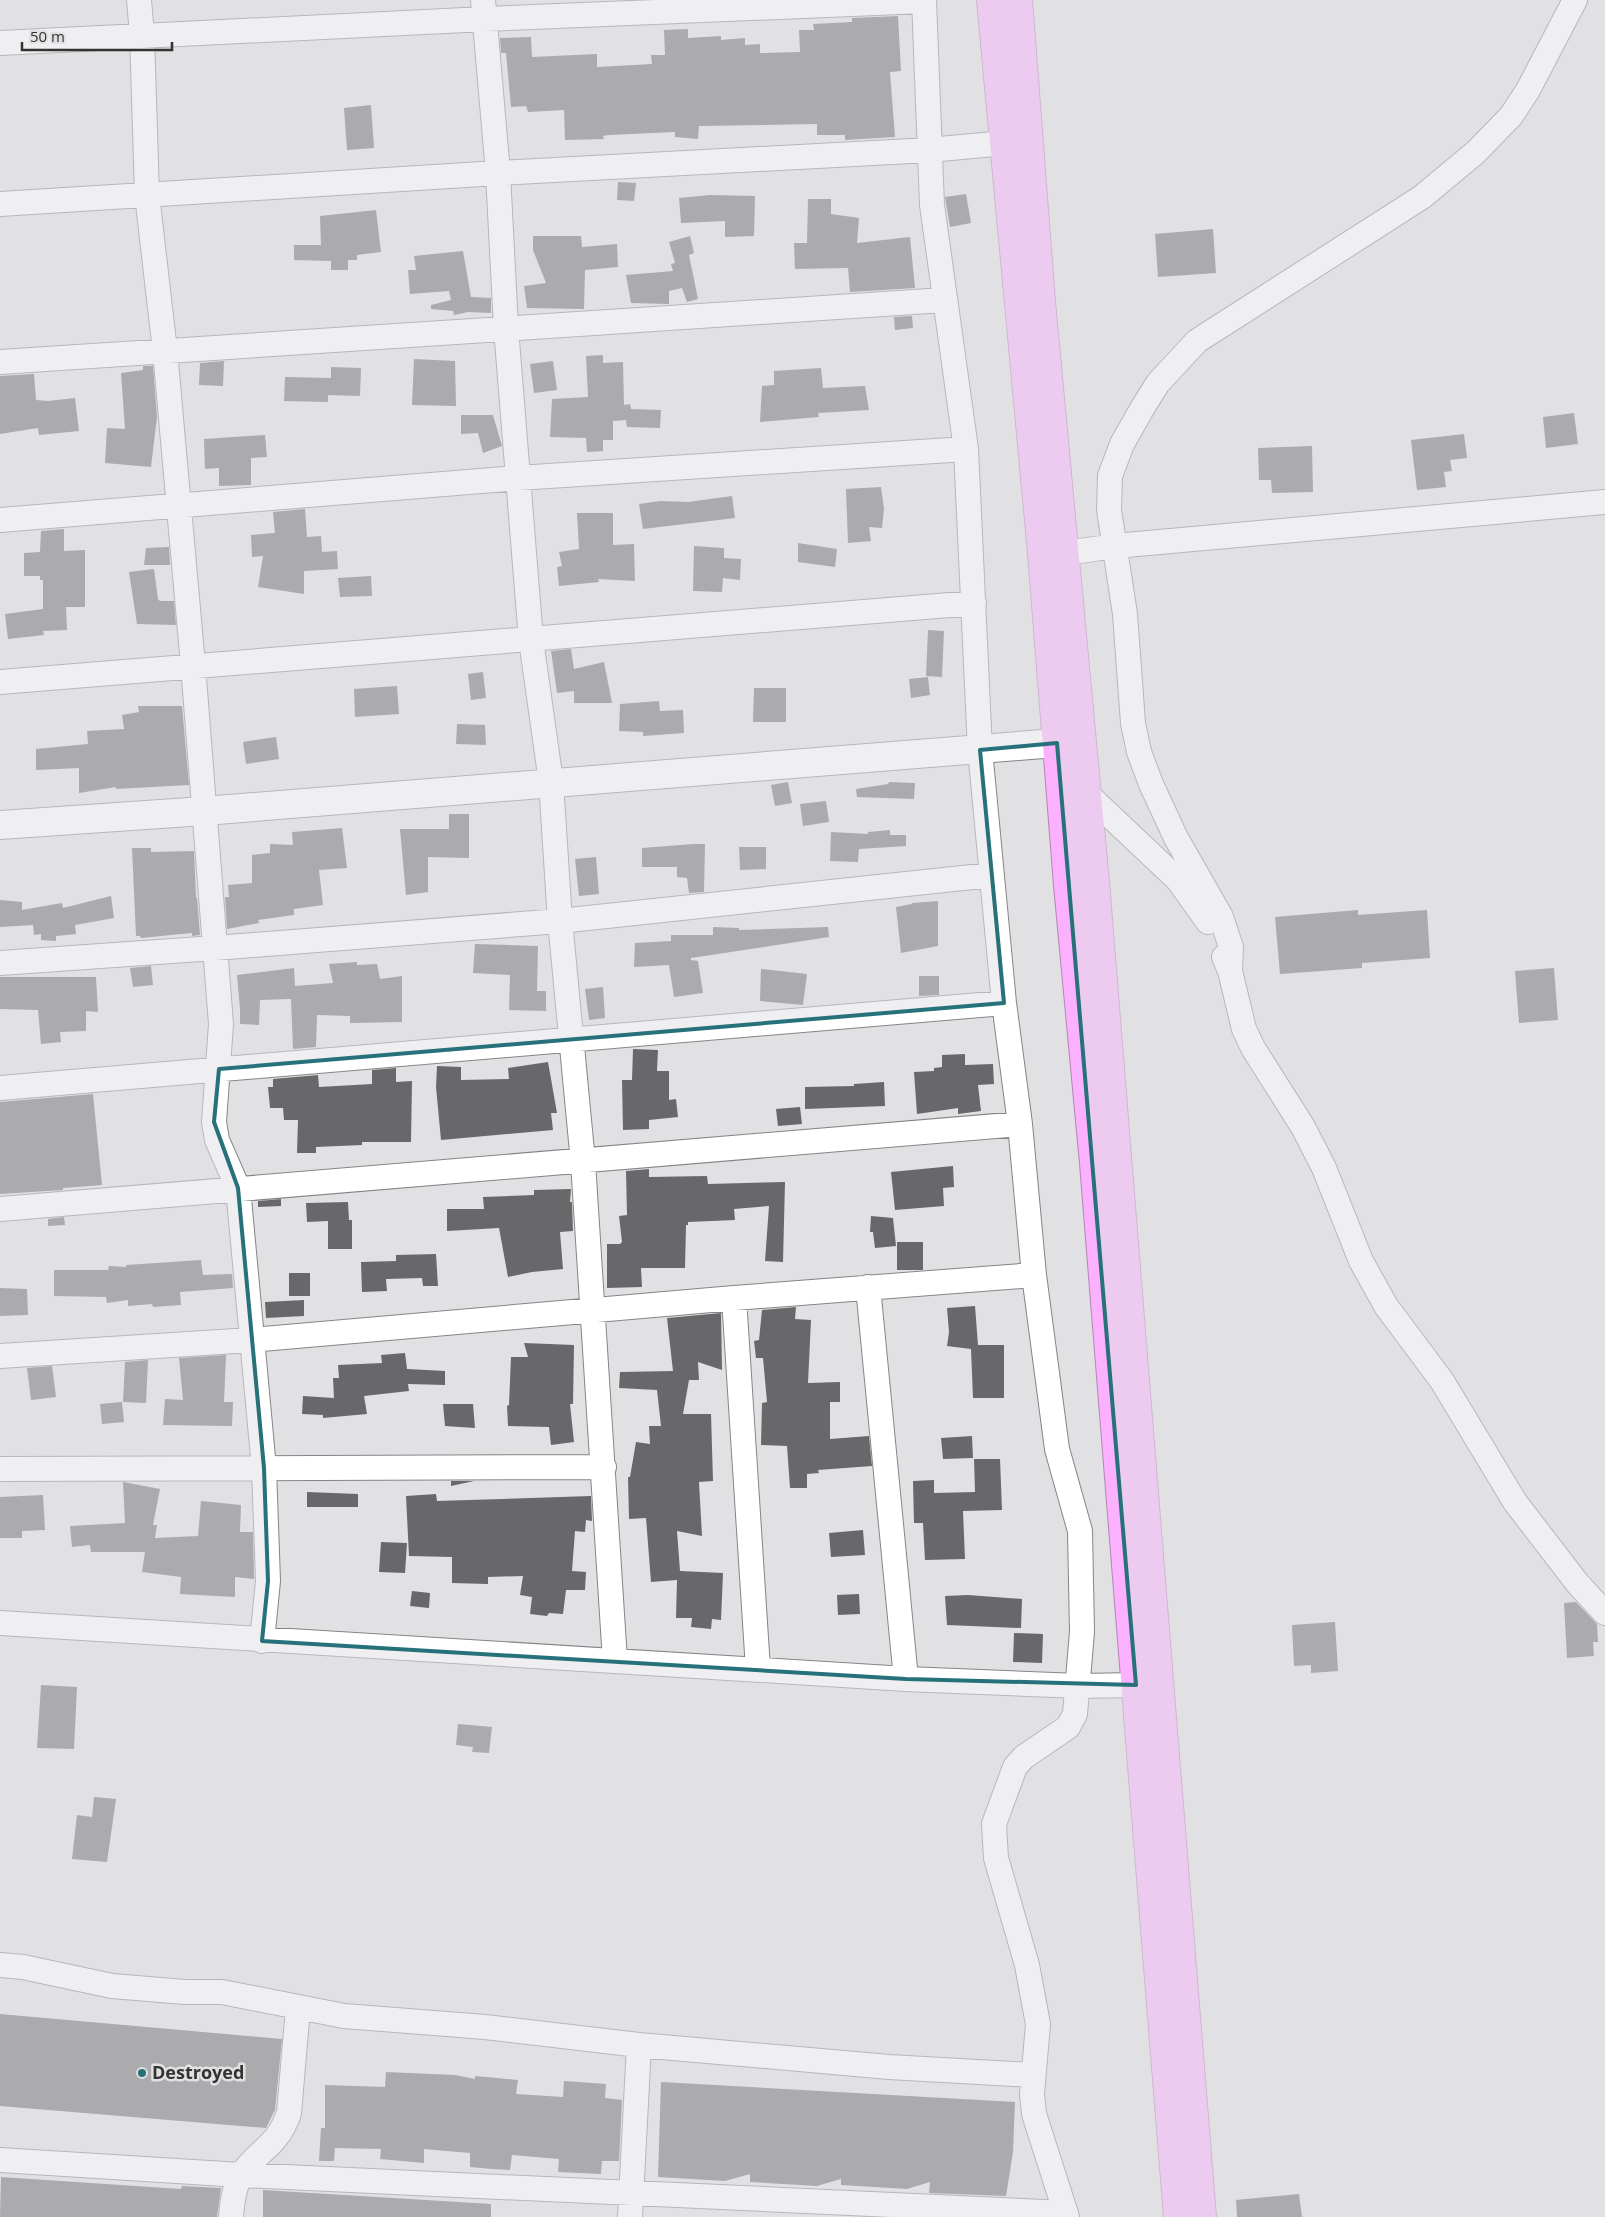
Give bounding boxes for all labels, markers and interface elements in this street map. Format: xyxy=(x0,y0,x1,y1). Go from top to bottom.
scale bar xyxy=(22,20,172,52)
text: 50 m xyxy=(30,26,65,46)
place label: Destroyed xyxy=(152,2060,244,2084)
marker: Destroyed xyxy=(136,2067,148,2079)

